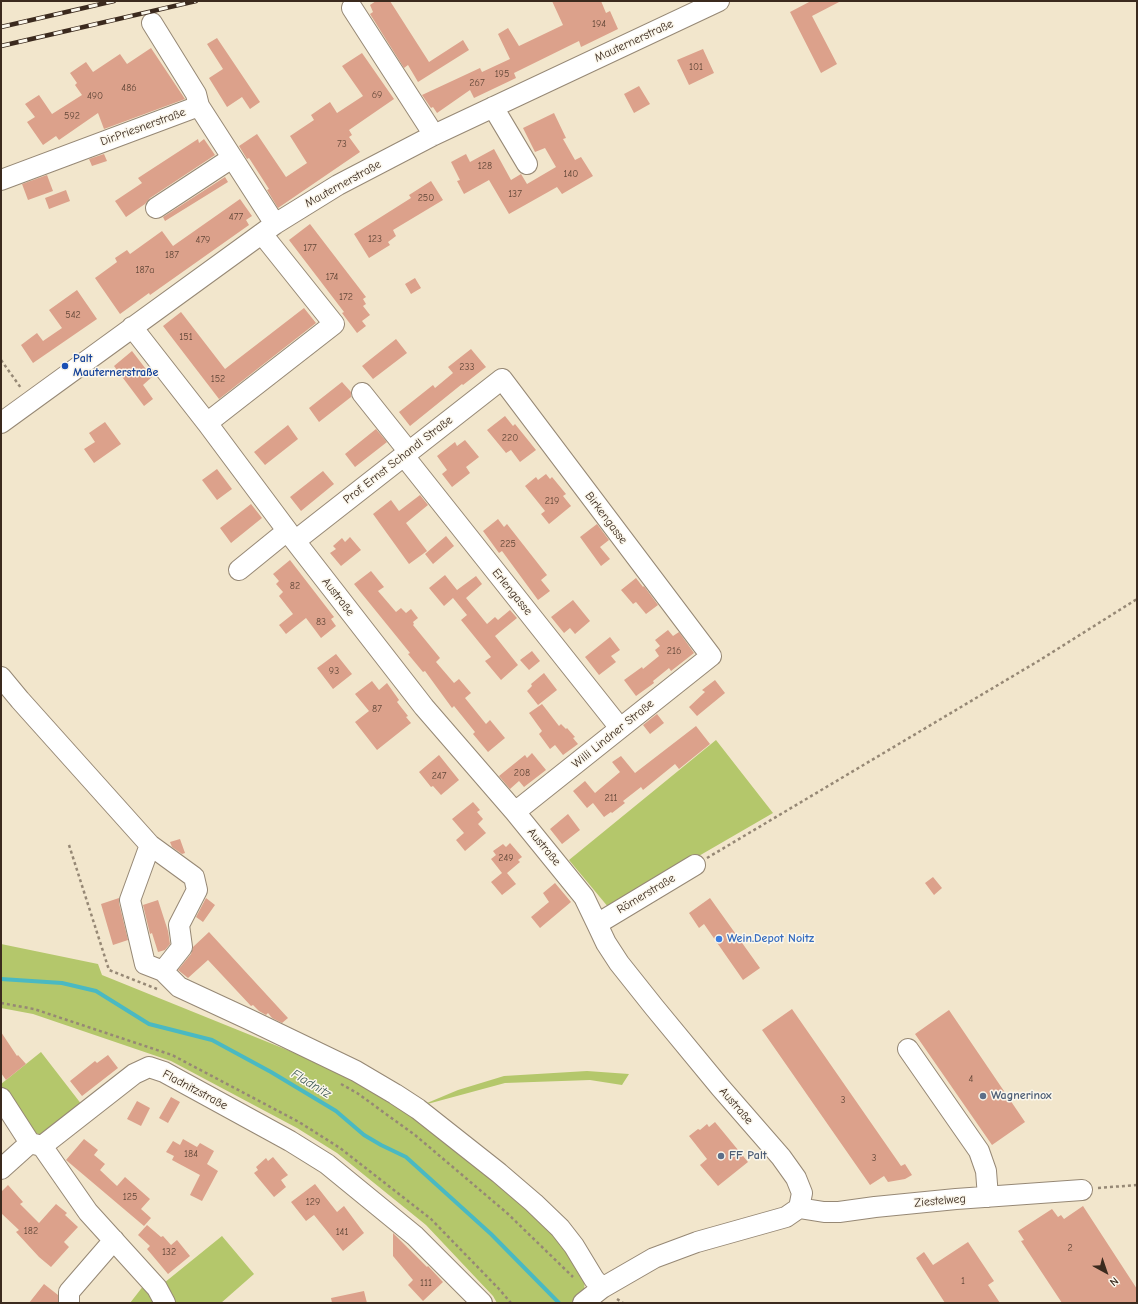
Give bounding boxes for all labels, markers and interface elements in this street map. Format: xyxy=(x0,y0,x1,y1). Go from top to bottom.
street label: Mauternerstraße xyxy=(592,16,676,66)
house number: 194 xyxy=(592,18,606,30)
house number: 101 xyxy=(689,61,703,73)
house number: 195 xyxy=(495,68,509,80)
house number: 267 xyxy=(469,77,485,89)
house number: 486 xyxy=(121,82,137,94)
house number: 69 xyxy=(372,89,382,101)
house number: 490 xyxy=(87,90,103,102)
street label: Dir.Priesnerstraße xyxy=(98,105,188,149)
house number: 592 xyxy=(64,110,80,122)
house number: 73 xyxy=(337,138,347,150)
street label: Mauternerstraße xyxy=(302,157,384,211)
house number: 128 xyxy=(478,160,492,172)
house number: 140 xyxy=(564,168,578,180)
house number: 137 xyxy=(508,188,522,200)
house number: 250 xyxy=(418,192,434,204)
house number: 477 xyxy=(229,211,243,223)
house number: 123 xyxy=(368,233,382,245)
house number: 479 xyxy=(196,234,210,246)
house number: 177 xyxy=(303,242,317,254)
house number: 187 xyxy=(165,249,179,261)
house number: 187a xyxy=(136,264,154,276)
house number: 174 xyxy=(326,271,338,283)
house number: 172 xyxy=(339,291,353,303)
house number: 542 xyxy=(65,309,81,321)
house number: 151 xyxy=(179,331,193,343)
place label: Palt Mauternerstraße xyxy=(73,352,158,380)
marker: Palt Mauternerstraße xyxy=(60,361,70,371)
house number: 233 xyxy=(459,361,475,373)
house number: 152 xyxy=(211,373,225,385)
street label: Prof. Ernst Schandl Straße xyxy=(341,413,455,507)
house number: 220 xyxy=(502,432,518,444)
street label: Birkengasse xyxy=(582,489,630,547)
house number: 219 xyxy=(545,495,559,507)
house number: 225 xyxy=(500,538,516,550)
street label: Erlengasse xyxy=(489,566,535,618)
street label: Austraße xyxy=(319,575,357,619)
house number: 82 xyxy=(290,580,300,592)
house number: 83 xyxy=(316,616,326,628)
house number: 216 xyxy=(667,645,681,657)
house number: 93 xyxy=(329,665,339,677)
street label: Willi Lindner Straße xyxy=(569,697,657,771)
house number: 87 xyxy=(372,703,382,715)
house number: 208 xyxy=(514,767,530,779)
house number: 247 xyxy=(432,770,446,782)
house number: 211 xyxy=(604,792,618,804)
street label: Austraße xyxy=(524,825,564,869)
house number: 249 xyxy=(498,852,514,864)
street label: Römerstraße xyxy=(614,871,678,917)
place label: Wein.Depot Noitz xyxy=(727,932,814,946)
marker: Wein.Depot Noitz xyxy=(714,934,724,944)
water label: Fladnitz xyxy=(288,1066,334,1102)
street label: Fladnitzstraße xyxy=(160,1067,230,1113)
house number: 4 xyxy=(969,1073,973,1085)
street label: Austraße xyxy=(716,1084,756,1128)
place label: Wagnerinox xyxy=(991,1089,1052,1103)
marker: Wagnerinox xyxy=(978,1091,988,1101)
house number: 3 xyxy=(840,1094,846,1106)
house number: 184 xyxy=(184,1148,198,1160)
place label: FF Palt xyxy=(729,1149,767,1163)
marker: FF Palt xyxy=(716,1151,726,1161)
house number: 3 xyxy=(871,1152,877,1164)
house number: 125 xyxy=(123,1191,137,1203)
street label: Ziestelweg xyxy=(914,1192,966,1210)
house number: 129 xyxy=(306,1196,320,1208)
house number: 182 xyxy=(24,1225,38,1237)
house number: 141 xyxy=(336,1226,348,1238)
house number: 2 xyxy=(1067,1242,1073,1254)
house number: 132 xyxy=(162,1246,176,1258)
north arrow xyxy=(1086,1252,1126,1292)
text: N xyxy=(1107,1274,1121,1289)
house number: 1 xyxy=(961,1275,965,1287)
house number: 111 xyxy=(420,1277,432,1289)

